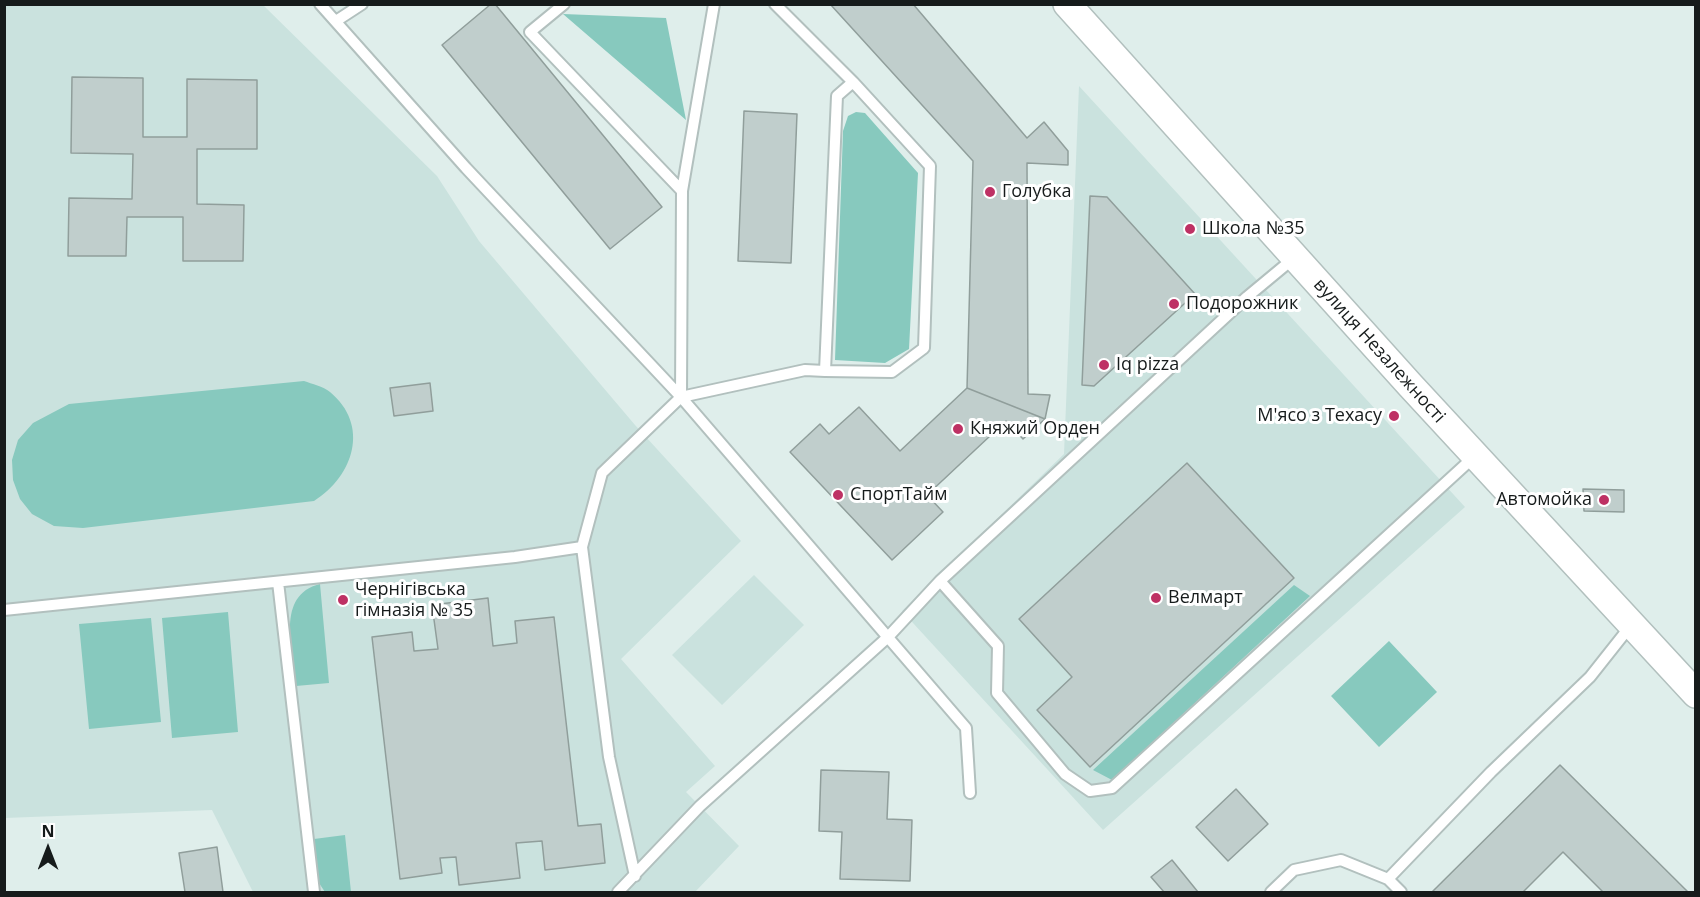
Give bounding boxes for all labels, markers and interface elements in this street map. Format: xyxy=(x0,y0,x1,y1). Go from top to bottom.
place label: Голубка xyxy=(1002,181,1072,203)
marker: Голубка xyxy=(983,185,997,199)
place label: Школа №35 xyxy=(1202,218,1305,240)
marker: Школа №35 xyxy=(1183,222,1197,236)
street label: вулиця Незалежності xyxy=(1309,274,1449,428)
place label: Подорожник xyxy=(1186,293,1298,315)
marker: Подорожник xyxy=(1167,297,1181,311)
place label: Iq pizza xyxy=(1116,354,1179,376)
marker: Iq pizza xyxy=(1097,358,1111,372)
place label: М'ясо з Техасу xyxy=(1257,405,1382,427)
marker: М'ясо з Техасу xyxy=(1387,409,1401,423)
place label: Княжий Орден xyxy=(970,418,1100,440)
marker: Княжий Орден xyxy=(951,422,965,436)
place label: СпортТайм xyxy=(850,484,947,506)
marker: СпортТайм xyxy=(831,488,845,502)
place label: Автомойка xyxy=(1496,489,1592,511)
marker: Автомойка xyxy=(1597,493,1611,507)
place label: Чернігівська гімназія № 35 xyxy=(355,579,473,622)
place label: Велмарт xyxy=(1168,587,1243,609)
marker: Велмарт xyxy=(1149,591,1163,605)
marker: Чернігівська гімназія № 35 xyxy=(336,593,350,607)
north arrow xyxy=(18,819,78,879)
text: N xyxy=(41,820,55,842)

